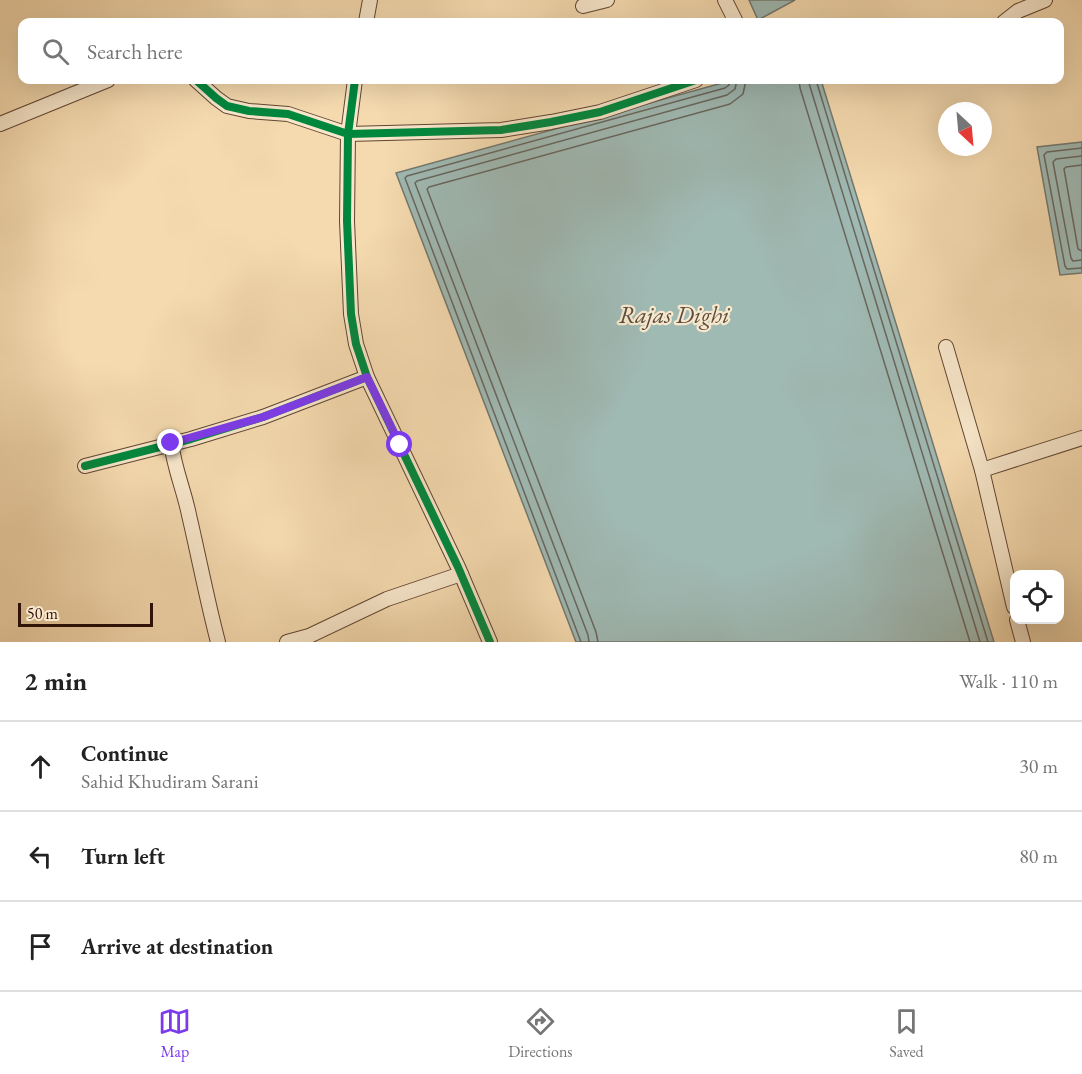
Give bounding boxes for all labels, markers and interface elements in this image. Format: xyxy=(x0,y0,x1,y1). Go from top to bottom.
search box xyxy=(18,18,1064,84)
icon: search xyxy=(39,35,72,68)
text: Search here xyxy=(87,37,182,66)
north arrow xyxy=(938,102,992,156)
water label: Rajas Dighi xyxy=(619,299,730,330)
route end xyxy=(157,429,183,455)
route start xyxy=(386,431,412,457)
map controls xyxy=(1010,570,1064,624)
button: locate xyxy=(1010,570,1064,624)
scale bar xyxy=(18,600,153,628)
text: 50 m xyxy=(27,603,58,624)
text: 2 min xyxy=(24,664,87,698)
text: Walk · 110 m xyxy=(959,668,1058,694)
text: Continue xyxy=(81,739,168,768)
icon: ahead xyxy=(24,750,57,783)
text: 30 m xyxy=(1019,753,1058,779)
text: Sahid Khudiram Sarani xyxy=(81,768,259,794)
icon: left xyxy=(24,840,57,873)
text: Turn left xyxy=(81,842,165,871)
text: 80 m xyxy=(1019,843,1058,869)
icon: arrive xyxy=(24,930,57,963)
text: Arrive at destination xyxy=(81,932,273,961)
tab: Map xyxy=(158,1005,191,1062)
tab: Directions xyxy=(508,1005,573,1062)
tab: Saved xyxy=(889,1005,924,1062)

